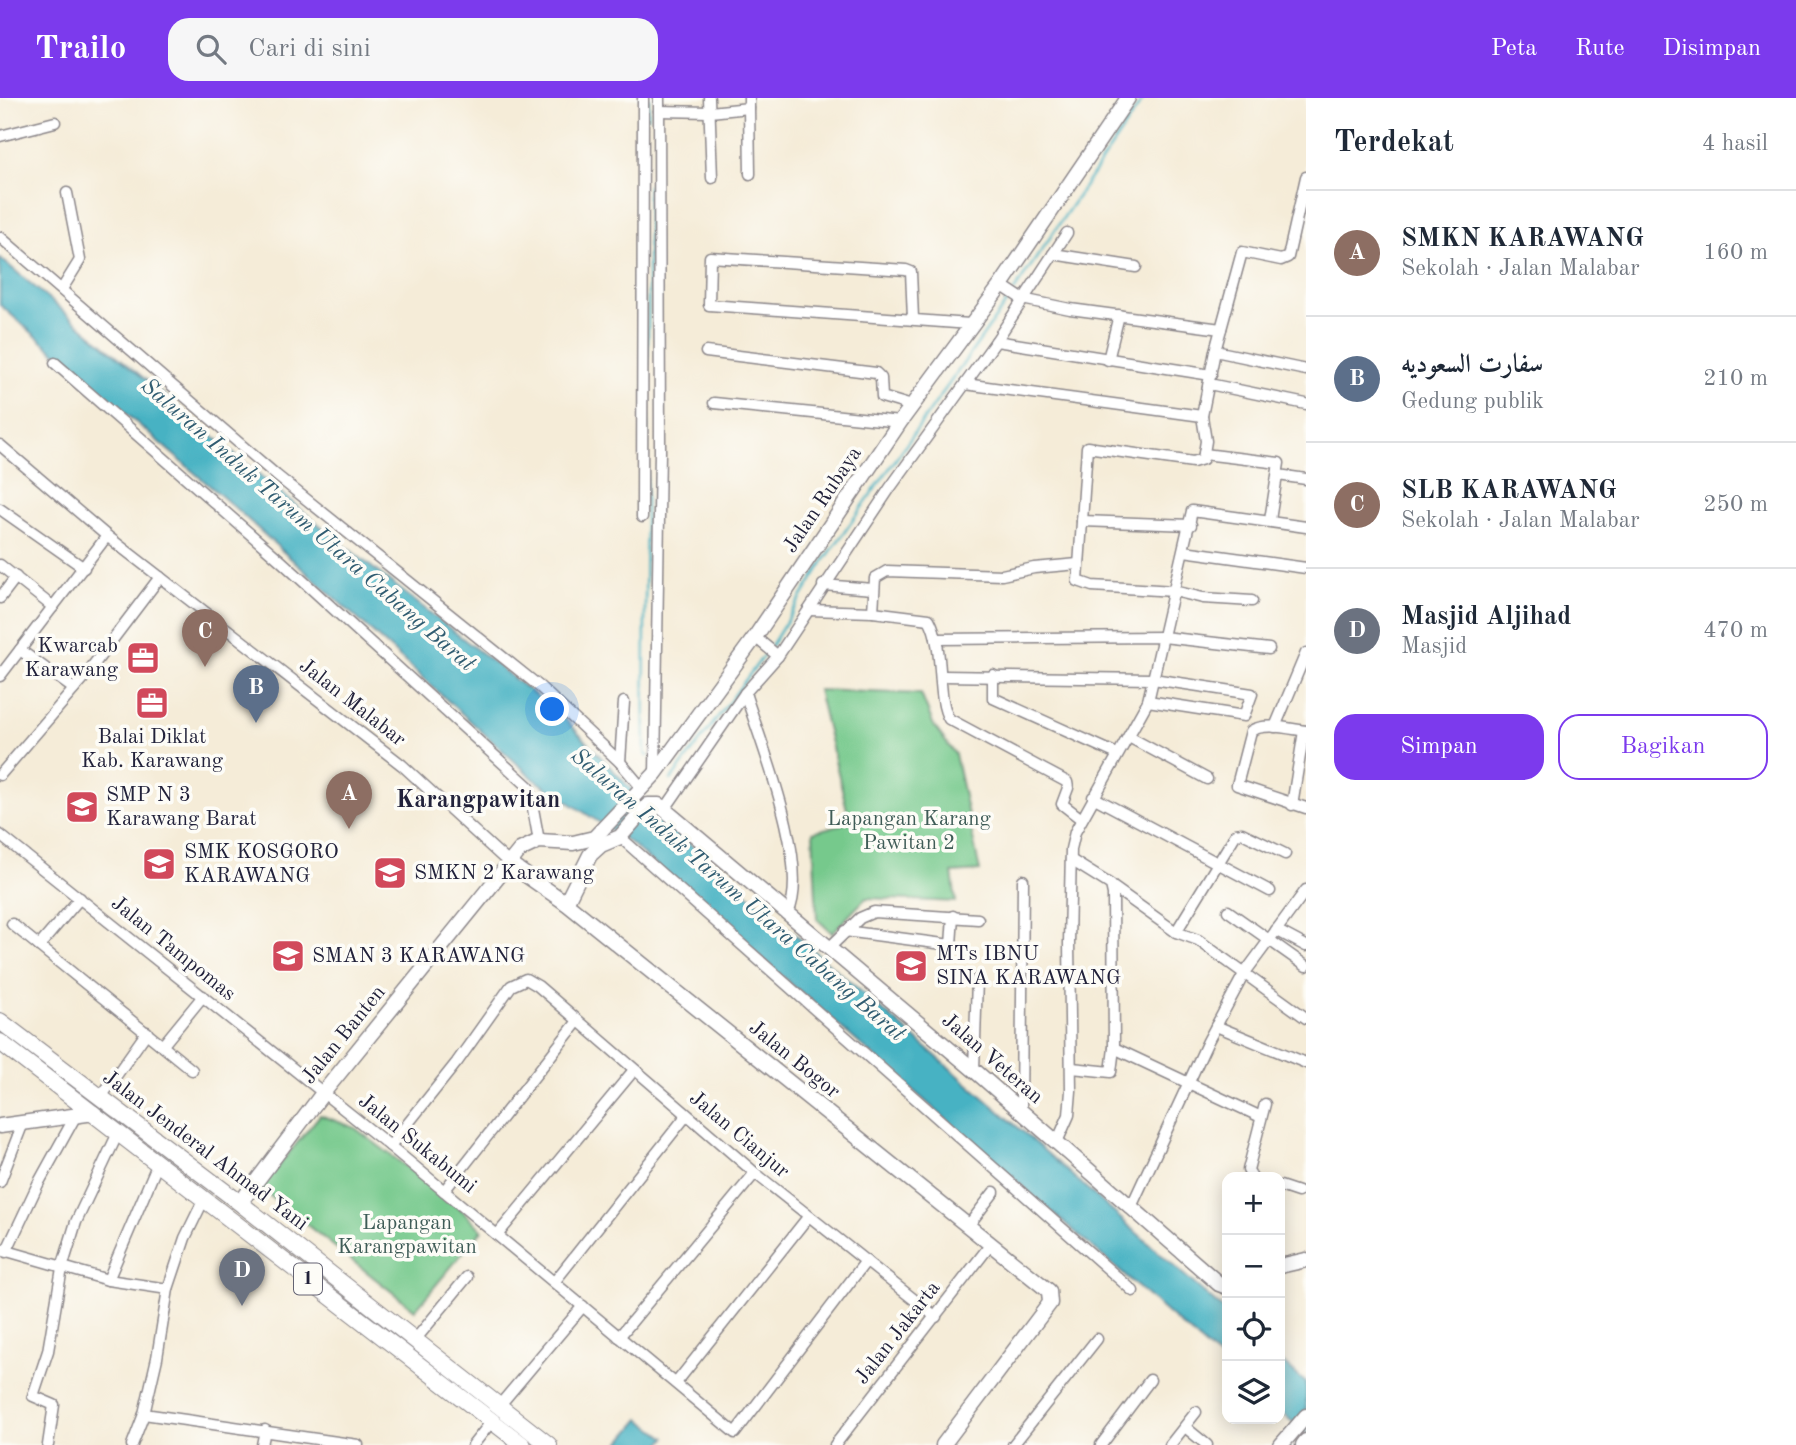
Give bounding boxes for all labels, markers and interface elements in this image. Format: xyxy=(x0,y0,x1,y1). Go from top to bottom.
search box xyxy=(168,18,658,81)
icon: search xyxy=(192,30,230,68)
text: Trailo xyxy=(35,33,126,66)
text: Cari di sini xyxy=(248,36,371,62)
text: Peta xyxy=(1491,37,1537,61)
text: Rute xyxy=(1575,37,1625,61)
text: Disimpan xyxy=(1663,37,1761,61)
text: Terdekat xyxy=(1334,128,1454,158)
text: 4 hasil xyxy=(1702,132,1768,155)
text: SMKN KARAWANG xyxy=(1401,226,1644,252)
text: A xyxy=(1348,241,1366,264)
text: 160 m xyxy=(1703,241,1768,264)
text: Sekolah · Jalan Malabar xyxy=(1401,257,1640,280)
text: سفارت السعوديه xyxy=(1401,352,1543,378)
text: B xyxy=(1349,367,1365,390)
text: 210 m xyxy=(1703,367,1768,390)
water label: Saluran Induk Tarum Utara Cabang Barat xyxy=(135,372,481,678)
text: Gedung publik xyxy=(1401,390,1544,413)
street label: Jalan Rubaya xyxy=(780,443,866,557)
text: SLB KARAWANG xyxy=(1401,478,1617,504)
text: C xyxy=(1349,493,1365,516)
text: 250 m xyxy=(1703,493,1768,516)
text: Sekolah · Jalan Malabar xyxy=(1401,509,1640,532)
text: Masjid Aljihad xyxy=(1401,604,1571,630)
pin: C xyxy=(182,609,228,667)
text: D xyxy=(1348,619,1366,642)
text: 470 m xyxy=(1703,619,1768,642)
text: Masjid xyxy=(1401,635,1467,658)
place label: Kwarcab Karawang xyxy=(25,636,119,681)
office icon: Kwarcab Karawang xyxy=(124,639,162,677)
street label: Jalan Malabar xyxy=(295,655,409,751)
pin: B xyxy=(233,665,279,723)
office icon: Balai Diklat Kab. Karawang xyxy=(133,684,171,722)
your location xyxy=(535,692,569,726)
button: Simpan xyxy=(1334,714,1544,780)
button: Bagikan xyxy=(1558,714,1768,780)
place label: Balai Diklat Kab. Karawang xyxy=(81,727,224,772)
water label: Saluran Induk Tarum Utara Cabang Barat xyxy=(566,744,910,1047)
pin: A xyxy=(326,771,372,829)
place label: SMP N 3 Karawang Barat xyxy=(106,785,257,830)
school or university icon: SMP N 3 Karawang Barat xyxy=(63,788,101,826)
district label: Karangpawitan xyxy=(396,789,560,813)
park label: Lapangan Karang Pawitan 2 xyxy=(827,809,992,854)
place label: SMK KOSGORO KARAWANG xyxy=(184,842,339,887)
school or university icon: SMK KOSGORO KARAWANG xyxy=(140,845,178,883)
school or university icon: SMKN 2 Karawang xyxy=(371,854,409,892)
place label: SMKN 2 Karawang xyxy=(414,863,595,884)
street label: Jalan Tampomas xyxy=(107,893,239,1005)
school or university icon: SMAN 3 KARAWANG xyxy=(269,937,307,975)
place label: MTs IBNU SINA KARAWANG xyxy=(936,944,1121,989)
place label: SMAN 3 KARAWANG xyxy=(312,946,525,967)
school or university icon: MTs IBNU SINA KARAWANG xyxy=(892,947,930,985)
street label: Jalan Banten xyxy=(298,982,390,1088)
street label: Jalan Veteran xyxy=(937,1010,1047,1108)
street label: Jalan Bogor xyxy=(745,1017,844,1103)
street label: Jalan Jenderal Ahmad Yani xyxy=(98,1067,312,1235)
street label: Jalan Cianjur xyxy=(685,1087,793,1183)
street label: Jalan Sukabumi xyxy=(354,1090,480,1198)
map controls xyxy=(1222,1172,1285,1424)
button: + xyxy=(1222,1172,1285,1235)
park label: Lapangan Karangpawitan xyxy=(337,1213,477,1258)
button: − xyxy=(1222,1235,1285,1298)
pin: D xyxy=(219,1248,265,1306)
road number: 1 xyxy=(294,1264,322,1294)
street label: Jalan Jakarta xyxy=(851,1278,945,1388)
button: locate xyxy=(1222,1298,1285,1361)
button: layers xyxy=(1222,1361,1285,1424)

